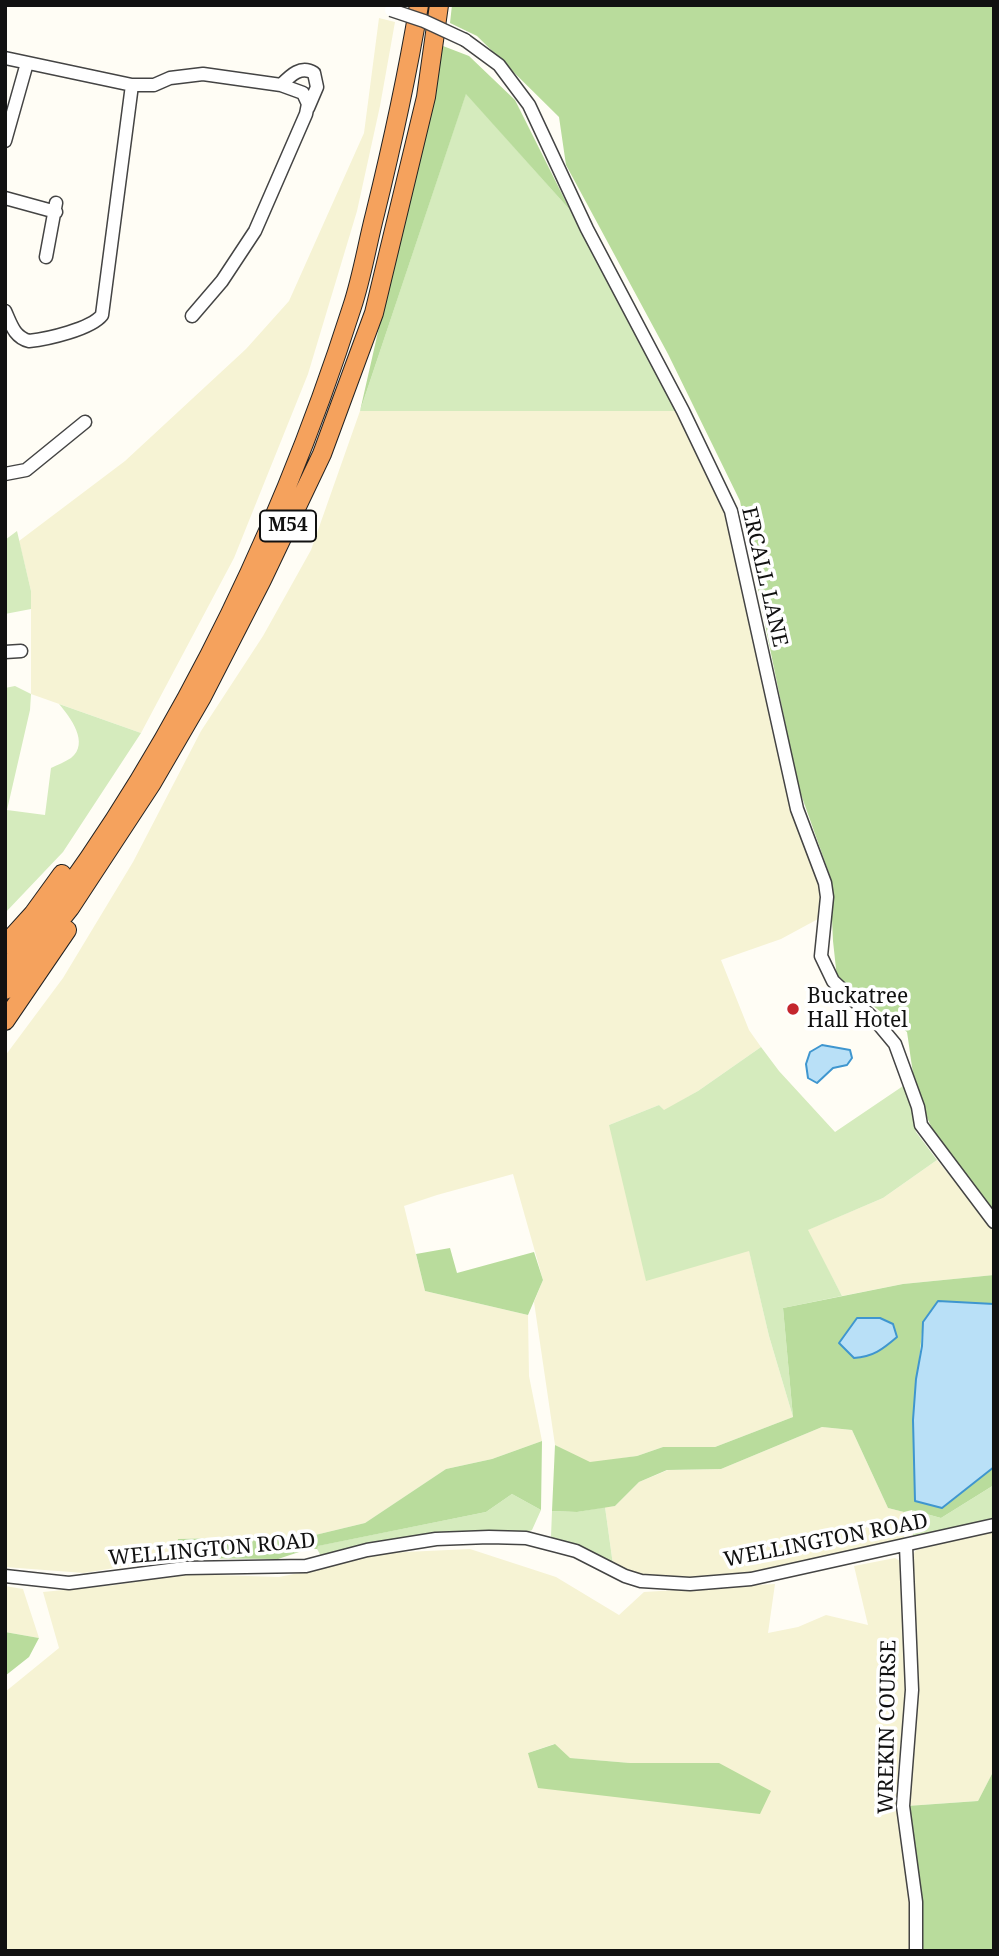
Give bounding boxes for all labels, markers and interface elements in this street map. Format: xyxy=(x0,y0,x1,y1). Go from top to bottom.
street label: ERCALL LANE xyxy=(736,505,792,649)
road number: M54 xyxy=(260,510,316,541)
place label: Buckatree Hall Hotel xyxy=(807,984,908,1034)
marker: Buckatree Hall Hotel xyxy=(785,1001,801,1017)
street label: WELLINGTON ROAD xyxy=(722,1509,930,1573)
street label: WELLINGTON ROAD xyxy=(107,1528,317,1572)
street label: WREKIN COURSE xyxy=(874,1640,902,1814)

